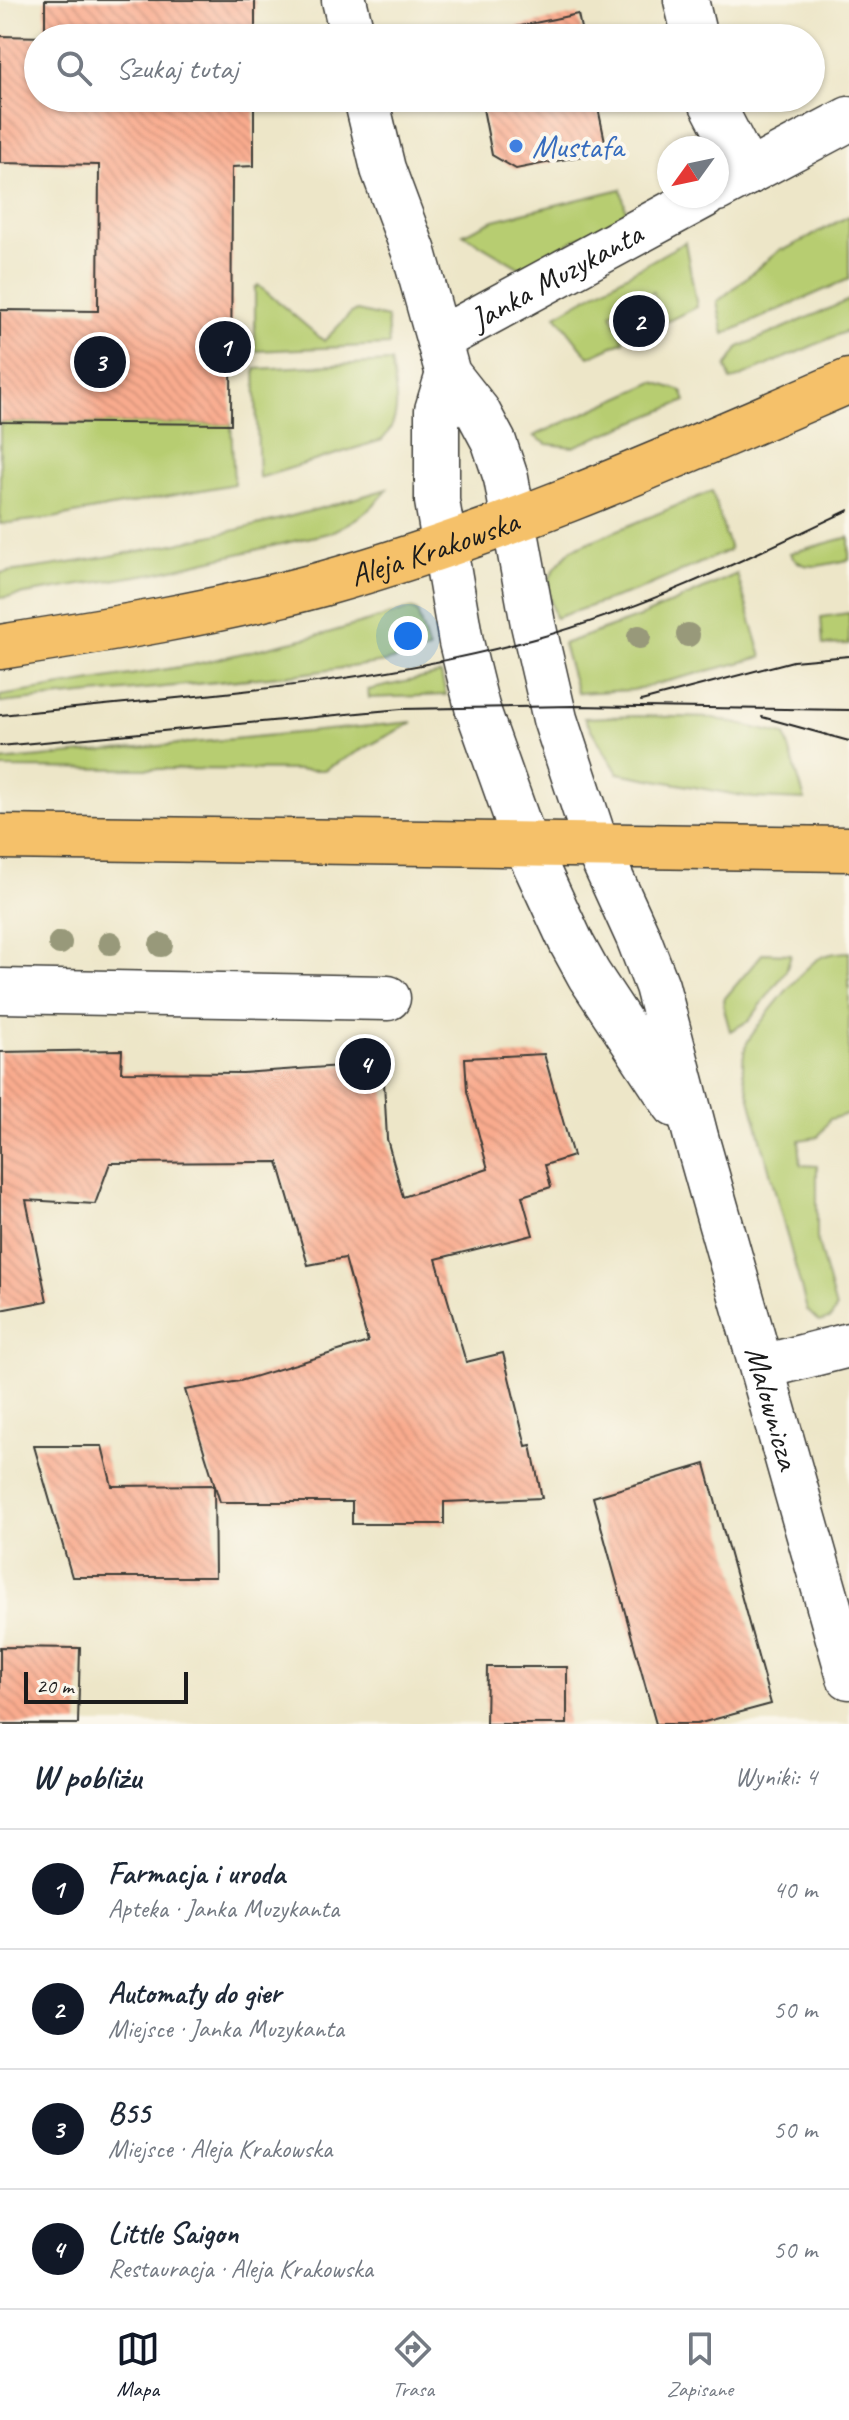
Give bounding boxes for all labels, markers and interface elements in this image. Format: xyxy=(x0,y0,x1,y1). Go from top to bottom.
search box xyxy=(24,24,825,112)
icon: search xyxy=(52,46,96,90)
text: Szukaj tutaj xyxy=(116,49,238,87)
place label: Mustafa xyxy=(532,126,626,167)
north arrow xyxy=(657,136,729,208)
marker: Mustafa xyxy=(507,137,525,155)
street label: Janka Muzykanta xyxy=(461,212,651,341)
pin: 2 xyxy=(613,291,665,351)
pin: 1 xyxy=(199,317,251,377)
pin: 3 xyxy=(74,332,126,392)
street label: Aleja Krakowska xyxy=(345,500,526,596)
your location xyxy=(388,616,428,656)
pin: 4 xyxy=(339,1034,391,1094)
street label: Malownicza xyxy=(735,1341,810,1476)
scale bar xyxy=(24,1668,188,1704)
text: 20 m xyxy=(36,1672,73,1700)
text: W pobliżu xyxy=(32,1755,141,1798)
text: Wyniki: 4 xyxy=(735,1760,817,1793)
text: Farmacja i uroda xyxy=(108,1854,285,1892)
text: 1 xyxy=(52,1873,64,1906)
text: 40 m xyxy=(773,1873,817,1906)
text: Apteka · Janka Muzykanta xyxy=(108,1892,339,1925)
text: Automaty do gier xyxy=(108,1974,281,2012)
text: 2 xyxy=(52,1993,64,2026)
text: 50 m xyxy=(773,1993,817,2026)
text: Miejsce · Janka Muzykanta xyxy=(108,2012,344,2045)
text: B55 xyxy=(108,2094,150,2132)
text: 3 xyxy=(52,2113,64,2146)
text: 50 m xyxy=(773,2113,817,2146)
text: Miejsce · Aleja Krakowska xyxy=(108,2132,332,2165)
text: Little Saigon xyxy=(108,2214,238,2252)
text: 4 xyxy=(52,2233,64,2266)
text: 50 m xyxy=(773,2233,817,2266)
text: Restauracja · Aleja Krakowska xyxy=(108,2252,373,2285)
tab: Mapa xyxy=(116,2327,160,2403)
tab: Trasa xyxy=(391,2327,435,2403)
tab: Zapisane xyxy=(667,2327,733,2403)

